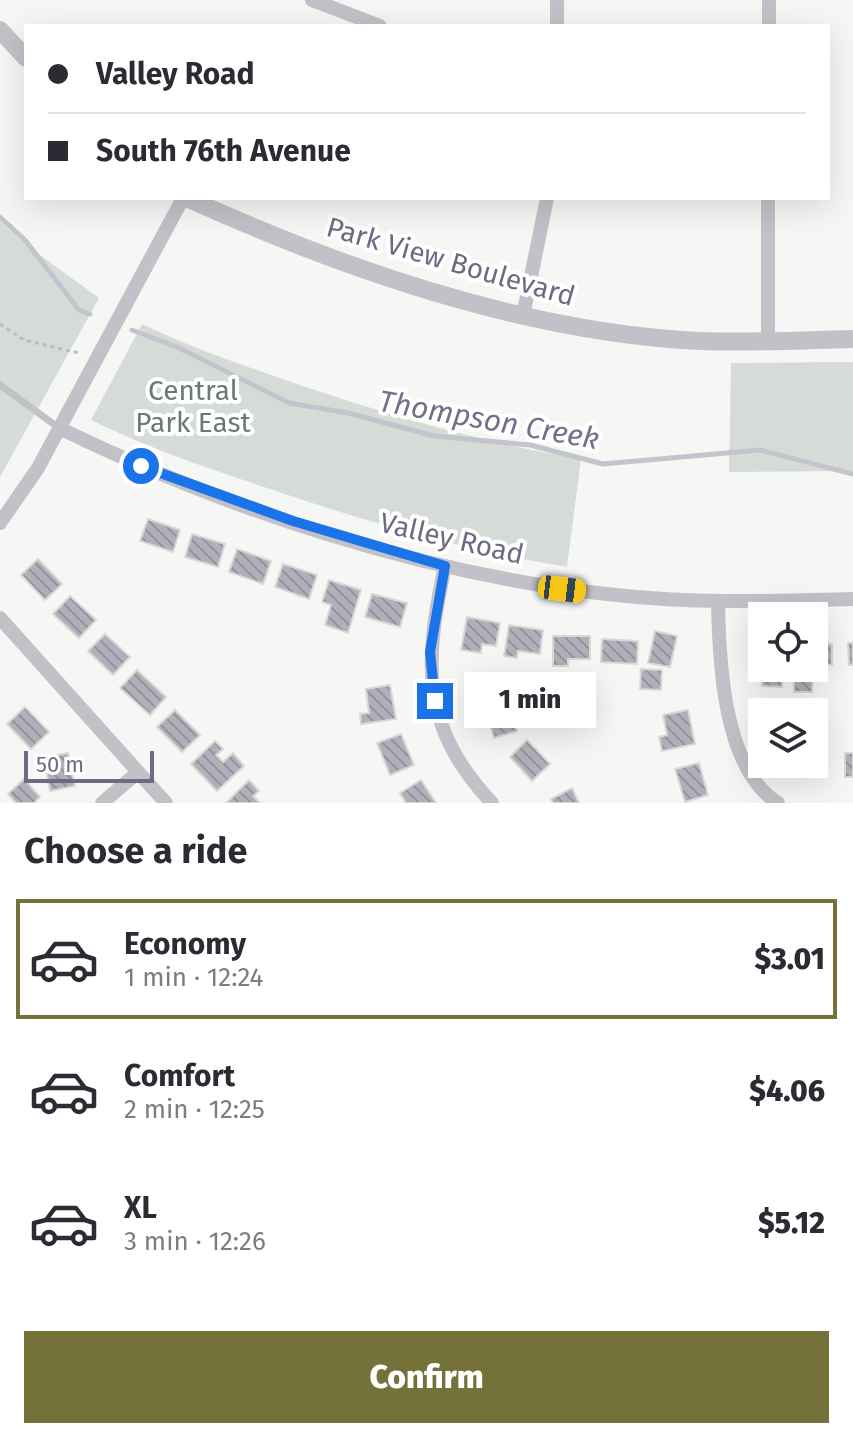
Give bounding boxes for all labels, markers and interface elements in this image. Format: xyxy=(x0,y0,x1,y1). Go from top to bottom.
text: Valley Road xyxy=(96,56,254,92)
text: South 76th Avenue xyxy=(96,133,351,169)
street label: Park View Boulevard xyxy=(323,210,579,313)
park label: Central Park East xyxy=(135,374,252,439)
water label: Thompson Creek xyxy=(376,383,602,457)
route start xyxy=(123,448,159,484)
street label: Valley Road xyxy=(377,506,527,571)
car xyxy=(537,574,587,604)
map controls xyxy=(748,602,828,778)
button: locate xyxy=(748,602,828,682)
callout: 1 min xyxy=(463,673,595,729)
route end xyxy=(417,683,453,719)
text: 1 min xyxy=(499,684,561,715)
button: layers xyxy=(748,698,828,778)
scale bar xyxy=(24,747,154,783)
text: 50 m xyxy=(36,751,84,778)
text: Choose a ride xyxy=(24,829,247,873)
icon: car xyxy=(28,923,100,995)
text: Economy xyxy=(124,926,246,962)
text: $3.01 xyxy=(754,941,825,977)
text: 1 min · 12:24 xyxy=(124,962,263,993)
icon: car xyxy=(28,1055,100,1127)
text: Comfort xyxy=(124,1058,235,1094)
text: $4.06 xyxy=(749,1073,825,1109)
text: 2 min · 12:25 xyxy=(124,1094,265,1125)
icon: car xyxy=(28,1187,100,1259)
text: XL xyxy=(124,1190,157,1226)
text: $5.12 xyxy=(758,1205,825,1241)
text: 3 min · 12:26 xyxy=(124,1226,266,1257)
button: Confirm xyxy=(24,1331,829,1423)

